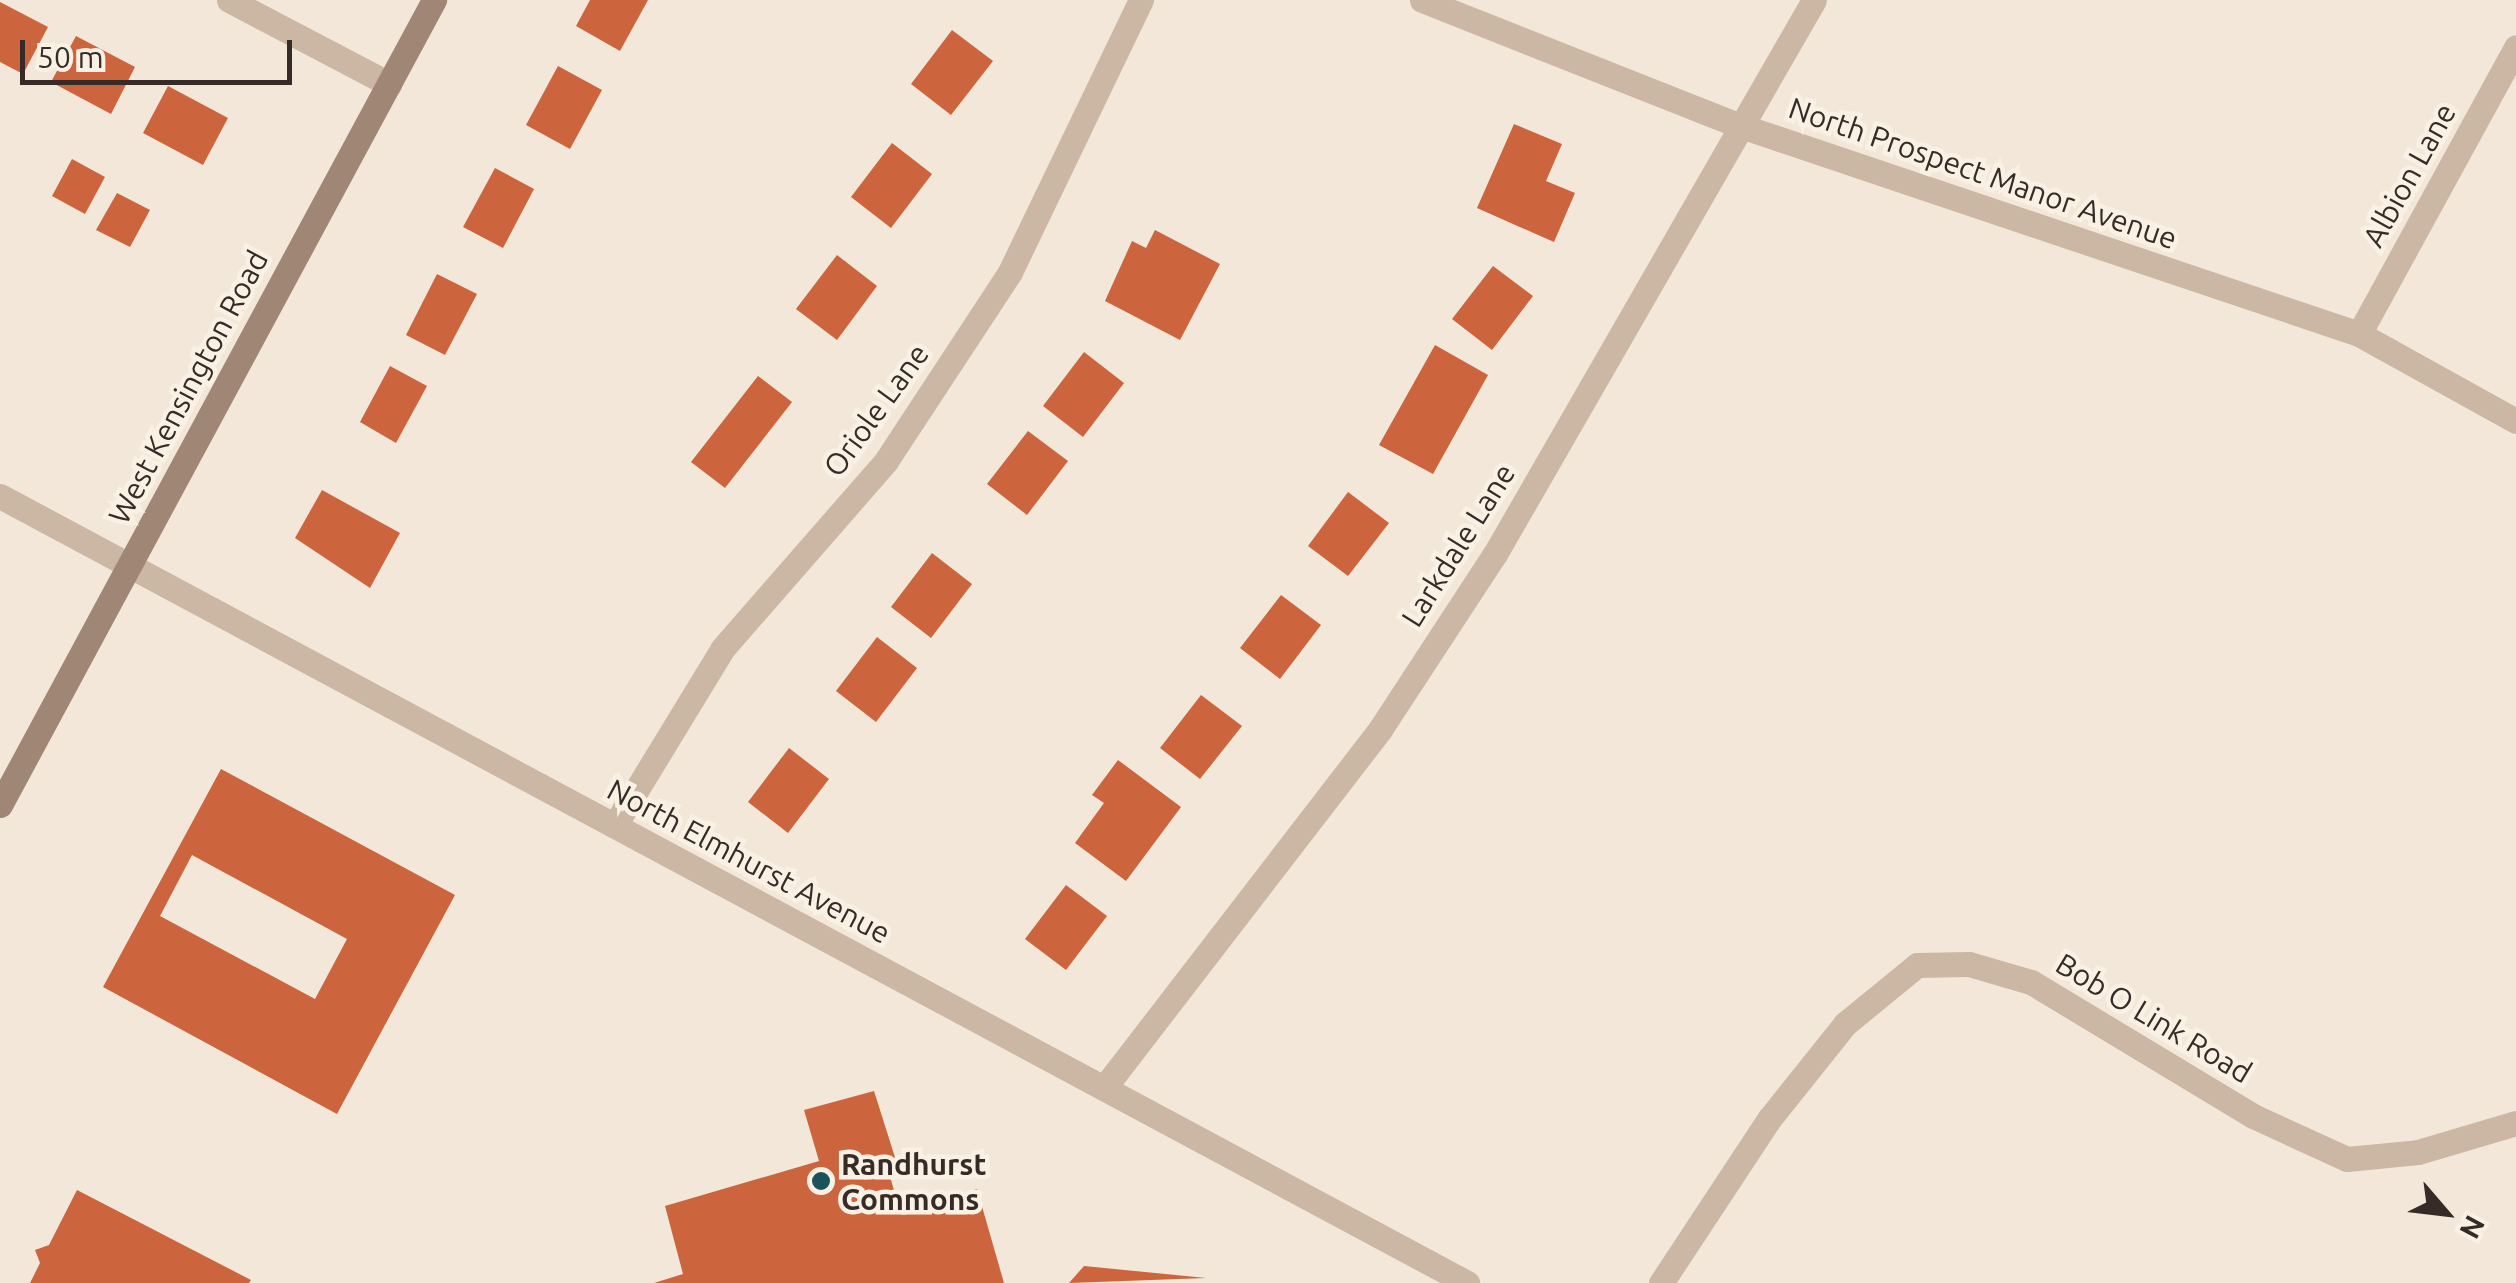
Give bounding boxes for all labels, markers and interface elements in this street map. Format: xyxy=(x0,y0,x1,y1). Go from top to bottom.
scale bar xyxy=(25,20,298,82)
text: 50 m xyxy=(37,40,104,74)
street label: North Prospect Manor Avenue xyxy=(1784,90,2182,256)
street label: Albion Lane xyxy=(2355,97,2463,253)
street label: West Kensington Road xyxy=(101,244,275,530)
street label: Oriole Lane xyxy=(816,337,936,483)
street label: Larkdale Lane xyxy=(1394,457,1522,633)
street label: North Elmhurst Avenue xyxy=(601,771,897,951)
street label: Bob O Link Road xyxy=(2050,945,2258,1091)
place label: Randhurst Commons xyxy=(841,1146,986,1216)
north arrow xyxy=(2396,1163,2496,1263)
marker: Randhurst Commons xyxy=(810,1170,832,1192)
text: N xyxy=(2454,1211,2492,1244)

